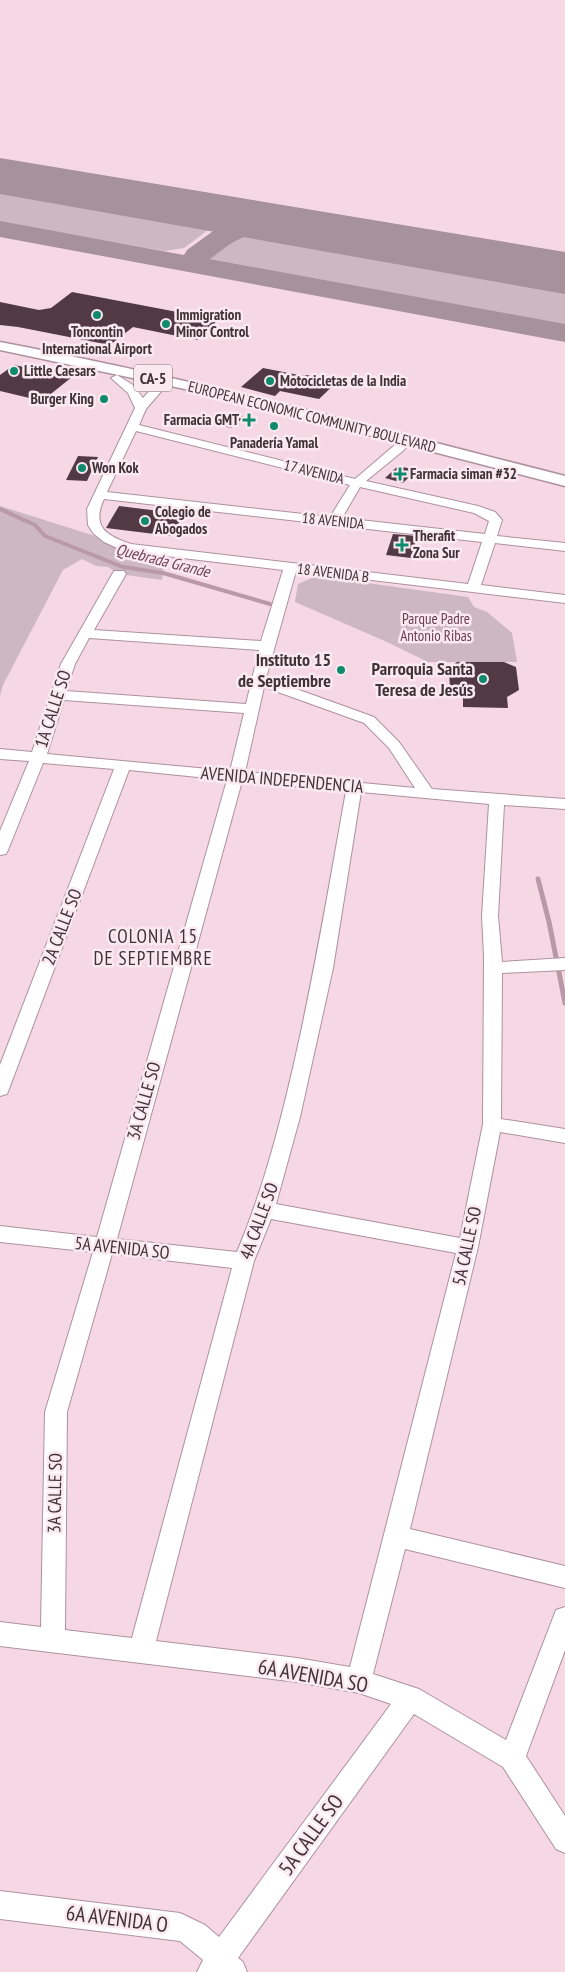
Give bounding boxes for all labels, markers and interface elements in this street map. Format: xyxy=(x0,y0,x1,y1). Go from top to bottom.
place label: Immigration Minor Control xyxy=(176,305,249,341)
marker: Toncontin International Airport xyxy=(91,309,103,321)
marker: Immigration Minor Control xyxy=(160,318,172,330)
place label: Toncontin International Airport xyxy=(42,322,153,358)
place label: Little Caesars xyxy=(24,361,96,380)
road number: CA-5 xyxy=(134,364,172,392)
marker: Little Caesars xyxy=(8,365,20,377)
place label: Motocicletas de la India xyxy=(280,371,406,390)
marker: Motocicletas de la India xyxy=(264,375,276,387)
street label: EUROPEAN ECONOMIC COMMUNITY BOULEVARD xyxy=(186,376,438,457)
place label: Burger King xyxy=(30,389,94,408)
marker: Burger King xyxy=(98,393,110,405)
place label: Farmacia GMT xyxy=(164,410,239,429)
marker: Farmacia GMT xyxy=(243,414,255,426)
marker: Panadería Yamal xyxy=(268,420,280,432)
place label: Panadería Yamal xyxy=(230,433,318,452)
street label: 17 AVENIDA xyxy=(282,455,347,488)
place label: Won Kok xyxy=(91,458,139,477)
marker: Won Kok xyxy=(76,462,88,474)
place label: Farmacia siman #32 xyxy=(410,464,517,483)
marker: Farmacia siman #32 xyxy=(394,468,406,480)
place label: Colegio de Abogados xyxy=(154,502,211,538)
street label: 18 AVENIDA xyxy=(301,508,366,533)
marker: Colegio de Abogados xyxy=(139,515,151,527)
place label: Therafit Zona Sur xyxy=(413,526,460,562)
marker: Therafit Zona Sur xyxy=(395,538,409,552)
water label: Quebrada Grande xyxy=(114,539,213,582)
street label: 18 AVENIDA B xyxy=(296,559,370,586)
park label: Parque Padre Antonio Ribas xyxy=(400,609,472,645)
place label: Instituto 15 de Septiembre xyxy=(238,648,331,692)
place label: Parroquia Santa Teresa de Jesús xyxy=(372,657,473,701)
marker: Instituto 15 de Septiembre xyxy=(335,664,347,676)
street label: 1A CALLE SO xyxy=(29,667,76,751)
marker: Parroquia Santa Teresa de Jesús xyxy=(477,673,489,685)
street label: AVENIDA INDEPENDENCIA xyxy=(200,761,365,798)
street label: 2A CALLE SO xyxy=(36,885,87,968)
district label: COLONIA 15 DE SEPTIEMBRE xyxy=(93,924,213,970)
street label: 3A CALLE SO xyxy=(121,1059,166,1143)
street label: 4A CALLE SO xyxy=(234,1179,283,1262)
street label: 5A CALLE SO xyxy=(447,1204,486,1288)
street label: 5A AVENIDA SO xyxy=(73,1231,171,1264)
street label: 3A CALLE SO xyxy=(42,1453,67,1533)
street label: 6A AVENIDA SO xyxy=(256,1653,370,1698)
street label: 5A CALLE SO xyxy=(272,1789,349,1880)
street label: 6A AVENIDA O xyxy=(65,1899,170,1938)

